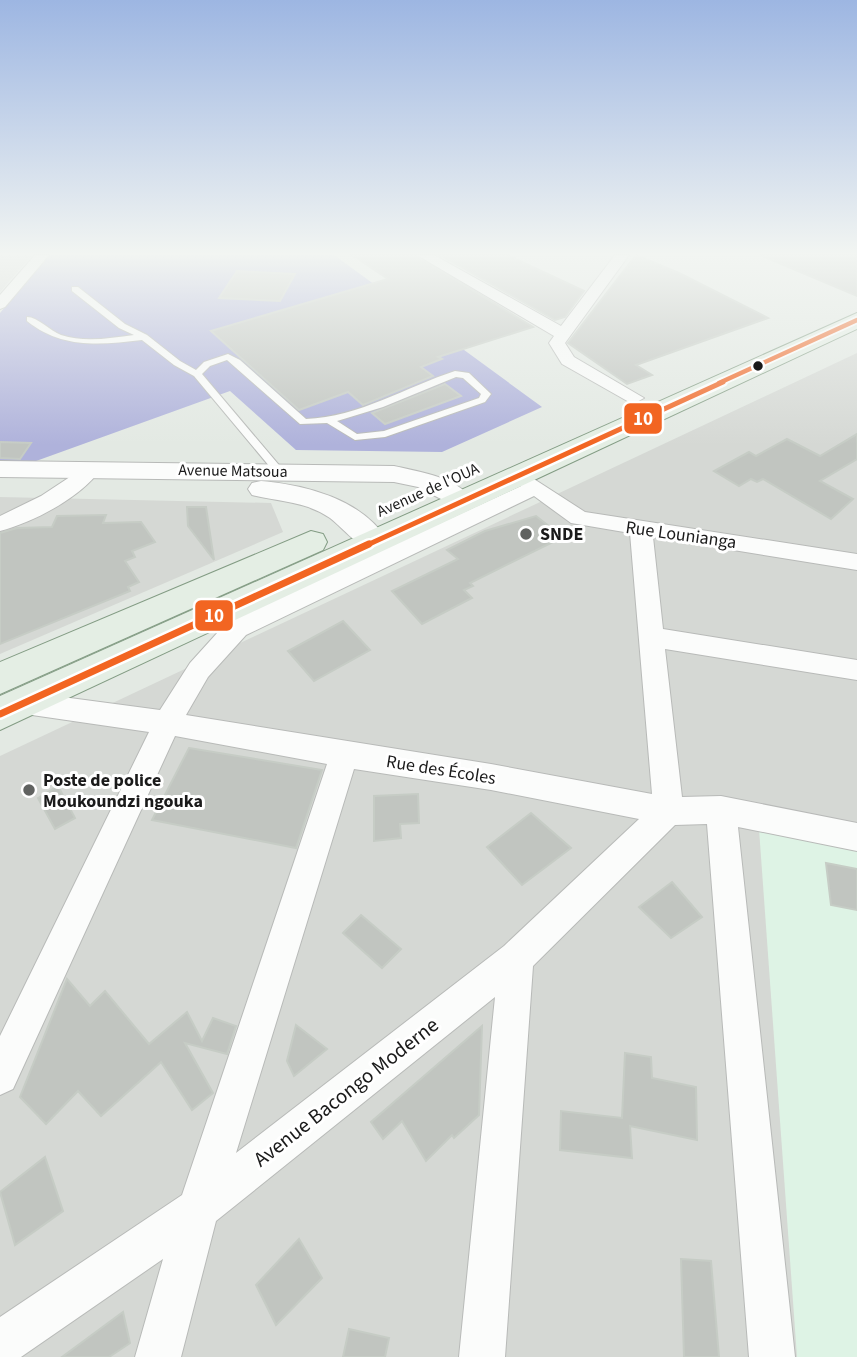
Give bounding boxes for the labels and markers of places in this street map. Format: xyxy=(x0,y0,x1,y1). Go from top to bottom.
unlabelled marker xyxy=(751,359,765,373)
place label: SNDE xyxy=(540,522,583,547)
marker: SNDE xyxy=(518,526,534,542)
place label: Poste de police Moukoundzi ngouka xyxy=(43,768,203,814)
marker: Poste de police Moukoundzi ngouka xyxy=(21,782,37,798)

